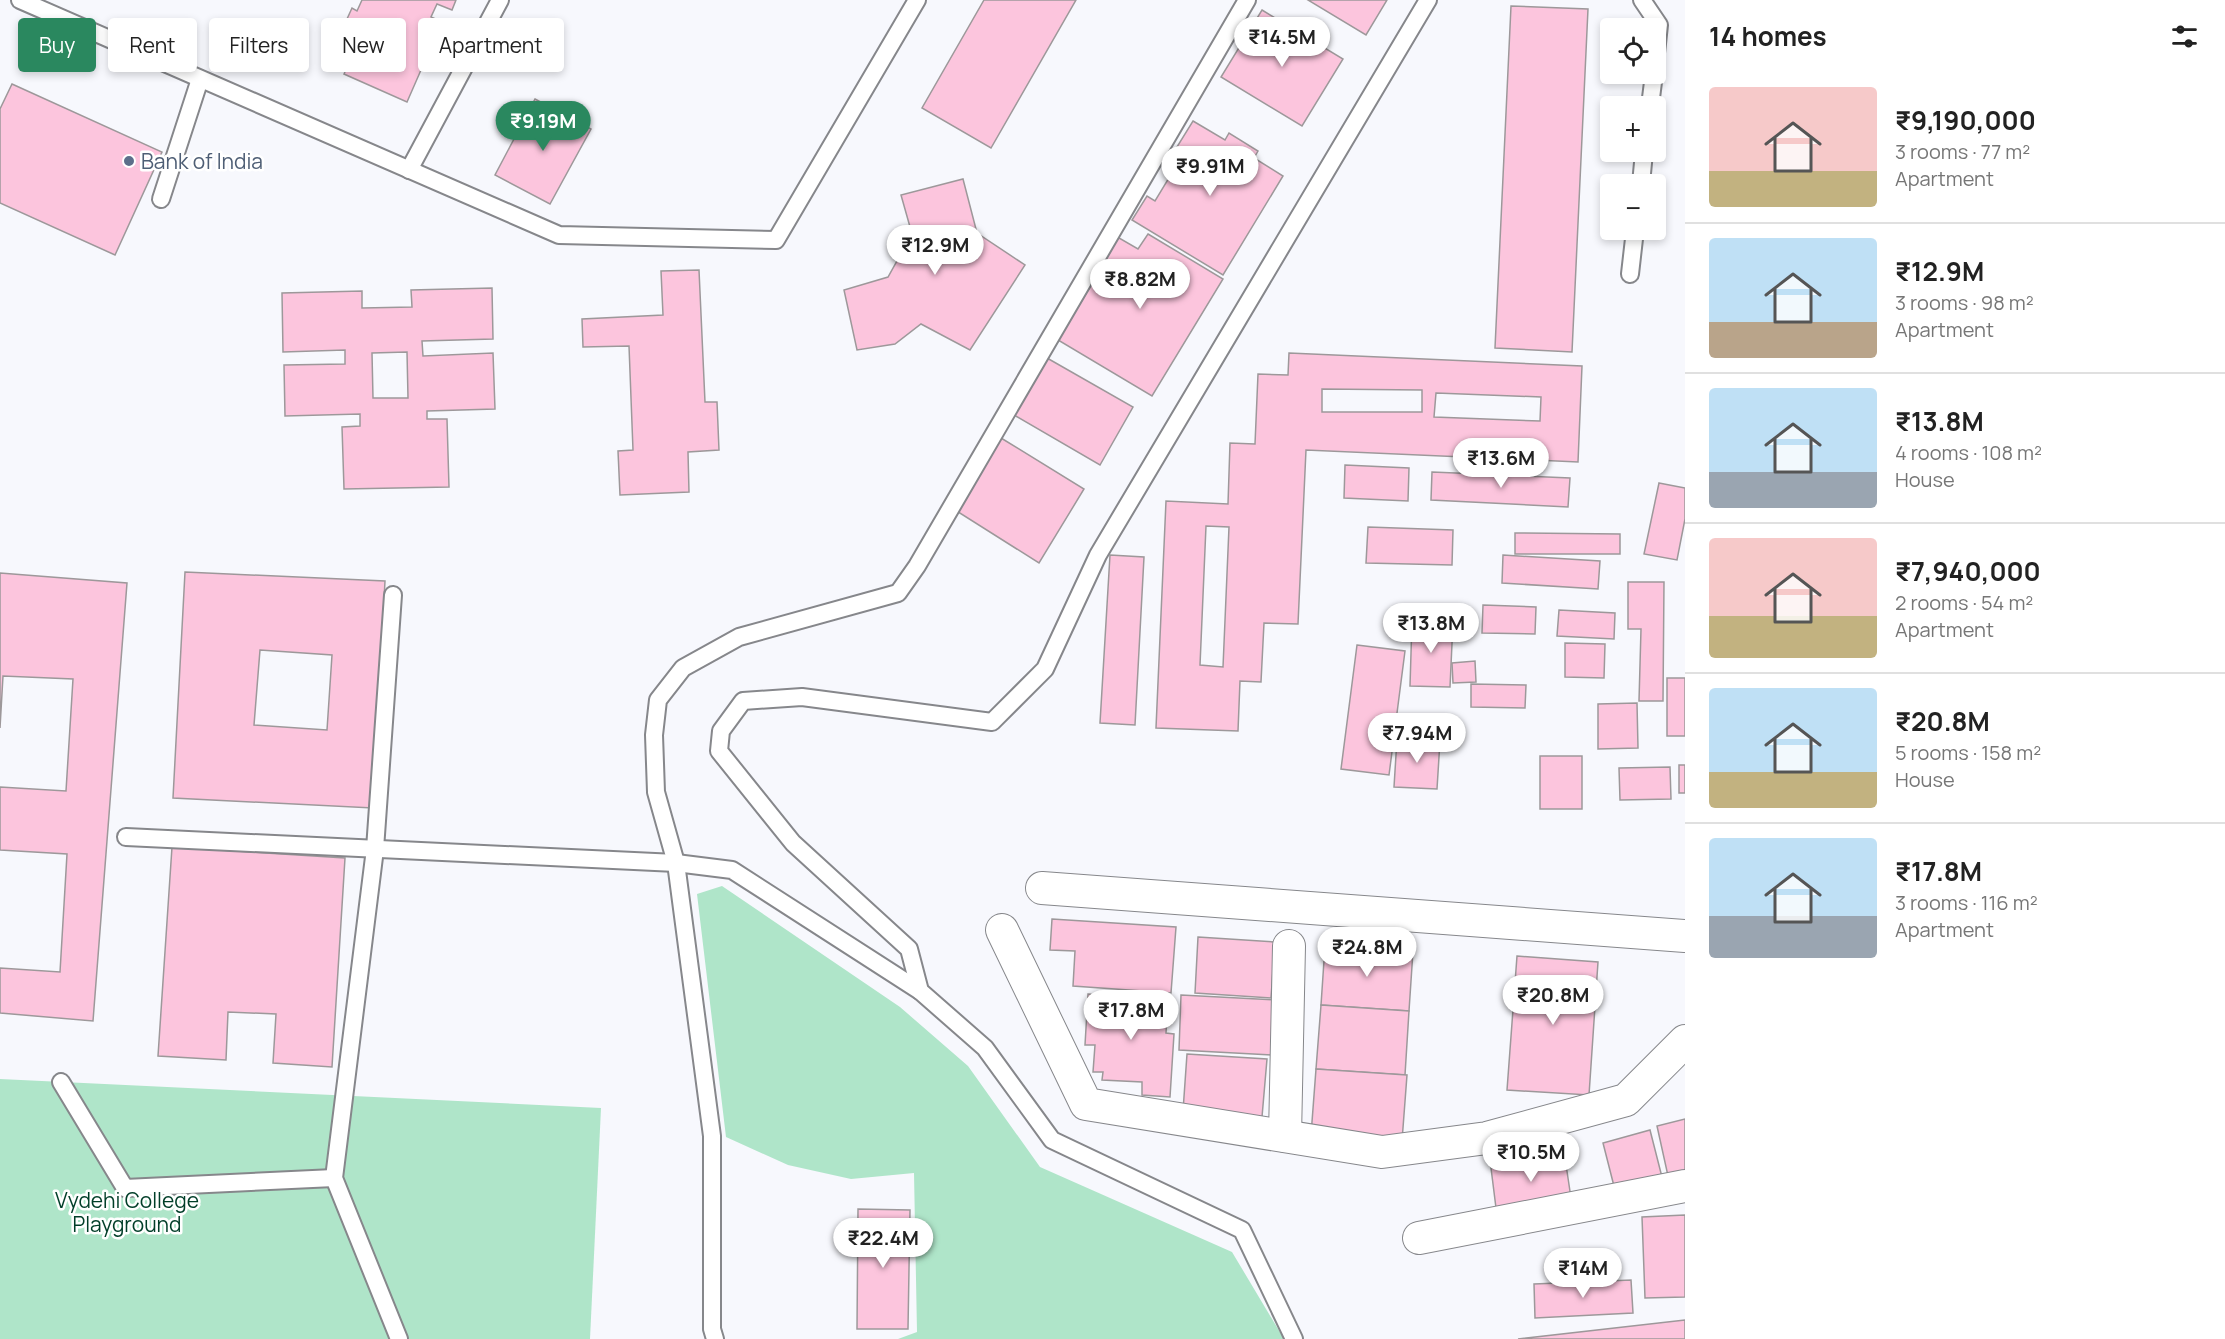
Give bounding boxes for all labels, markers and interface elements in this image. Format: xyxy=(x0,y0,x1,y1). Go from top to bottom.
pin: ₹14.5M xyxy=(1233,17,1331,68)
chip: Buy xyxy=(18,18,96,72)
chip: Rent xyxy=(108,18,197,72)
chip: Filters xyxy=(209,18,309,72)
chip: New xyxy=(321,18,406,72)
chip: Apartment xyxy=(418,18,564,72)
map controls xyxy=(1600,18,1666,240)
button: locate xyxy=(1600,18,1666,84)
text: 14 homes xyxy=(1709,18,1827,54)
icon: filters xyxy=(2168,20,2201,53)
text: ₹14.5M xyxy=(1248,23,1316,50)
button: + xyxy=(1600,96,1666,162)
pin: ₹9.19M xyxy=(494,101,592,152)
text: ₹9,190,000 xyxy=(1895,102,2036,138)
text: ₹9.19M xyxy=(510,107,576,134)
icon: home xyxy=(1757,111,1829,183)
text: 3 rooms · 77 m² xyxy=(1895,138,2030,165)
pin: ₹9.91M xyxy=(1161,146,1259,197)
place label: Bank of India xyxy=(141,147,263,175)
text: ₹9.91M xyxy=(1175,152,1245,179)
marker: Bank of India xyxy=(122,154,136,168)
text: Apartment xyxy=(1895,165,1994,192)
button: − xyxy=(1600,174,1666,240)
pin: ₹12.9M xyxy=(886,225,984,276)
text: ₹12.9M xyxy=(901,231,969,258)
text: ₹12.9M xyxy=(1895,253,1984,289)
pin: ₹8.82M xyxy=(1091,259,1189,310)
icon: home xyxy=(1757,262,1829,334)
text: ₹8.82M xyxy=(1104,265,1176,292)
text: 3 rooms · 98 m² xyxy=(1895,289,2034,316)
text: Apartment xyxy=(1895,316,1994,343)
text: ₹13.8M xyxy=(1895,403,1984,439)
icon: home xyxy=(1757,412,1829,484)
pin: ₹13.6M xyxy=(1452,438,1550,489)
text: 4 rooms · 108 m² xyxy=(1895,439,2042,466)
text: ₹13.6M xyxy=(1467,444,1535,471)
text: House xyxy=(1895,466,1955,493)
text: ₹7,940,000 xyxy=(1895,553,2041,589)
icon: home xyxy=(1757,562,1829,634)
text: 2 rooms · 54 m² xyxy=(1895,589,2033,616)
pin: ₹13.8M xyxy=(1382,603,1480,654)
text: ₹13.8M xyxy=(1397,609,1465,636)
text: Apartment xyxy=(1895,616,1994,643)
text: ₹20.8M xyxy=(1895,703,1990,739)
icon: home xyxy=(1757,712,1829,784)
pin: ₹7.94M xyxy=(1368,713,1466,764)
text: ₹7.94M xyxy=(1382,719,1452,746)
text: 5 rooms · 158 m² xyxy=(1895,739,2041,766)
text: House xyxy=(1895,766,1955,793)
text: ₹17.8M xyxy=(1895,853,1982,889)
icon: home xyxy=(1757,862,1829,934)
text: 3 rooms · 116 m² xyxy=(1895,889,2038,916)
text: Apartment xyxy=(1895,916,1994,943)
pin: ₹24.8M xyxy=(1318,927,1416,978)
text: ₹24.8M xyxy=(1331,933,1403,960)
pin: ₹20.8M xyxy=(1504,975,1602,1026)
text: ₹20.8M xyxy=(1517,981,1589,1008)
pin: ₹17.8M xyxy=(1082,990,1180,1041)
text: ₹17.8M xyxy=(1098,996,1164,1023)
pin: ₹10.5M xyxy=(1482,1132,1580,1183)
text: ₹10.5M xyxy=(1496,1138,1566,1165)
park label: Vydehi College Playground xyxy=(55,1186,199,1238)
pin: ₹22.4M xyxy=(834,1218,932,1269)
text: ₹22.4M xyxy=(847,1224,919,1251)
pin: ₹14M xyxy=(1547,1248,1619,1299)
text: ₹14M xyxy=(1558,1254,1608,1281)

